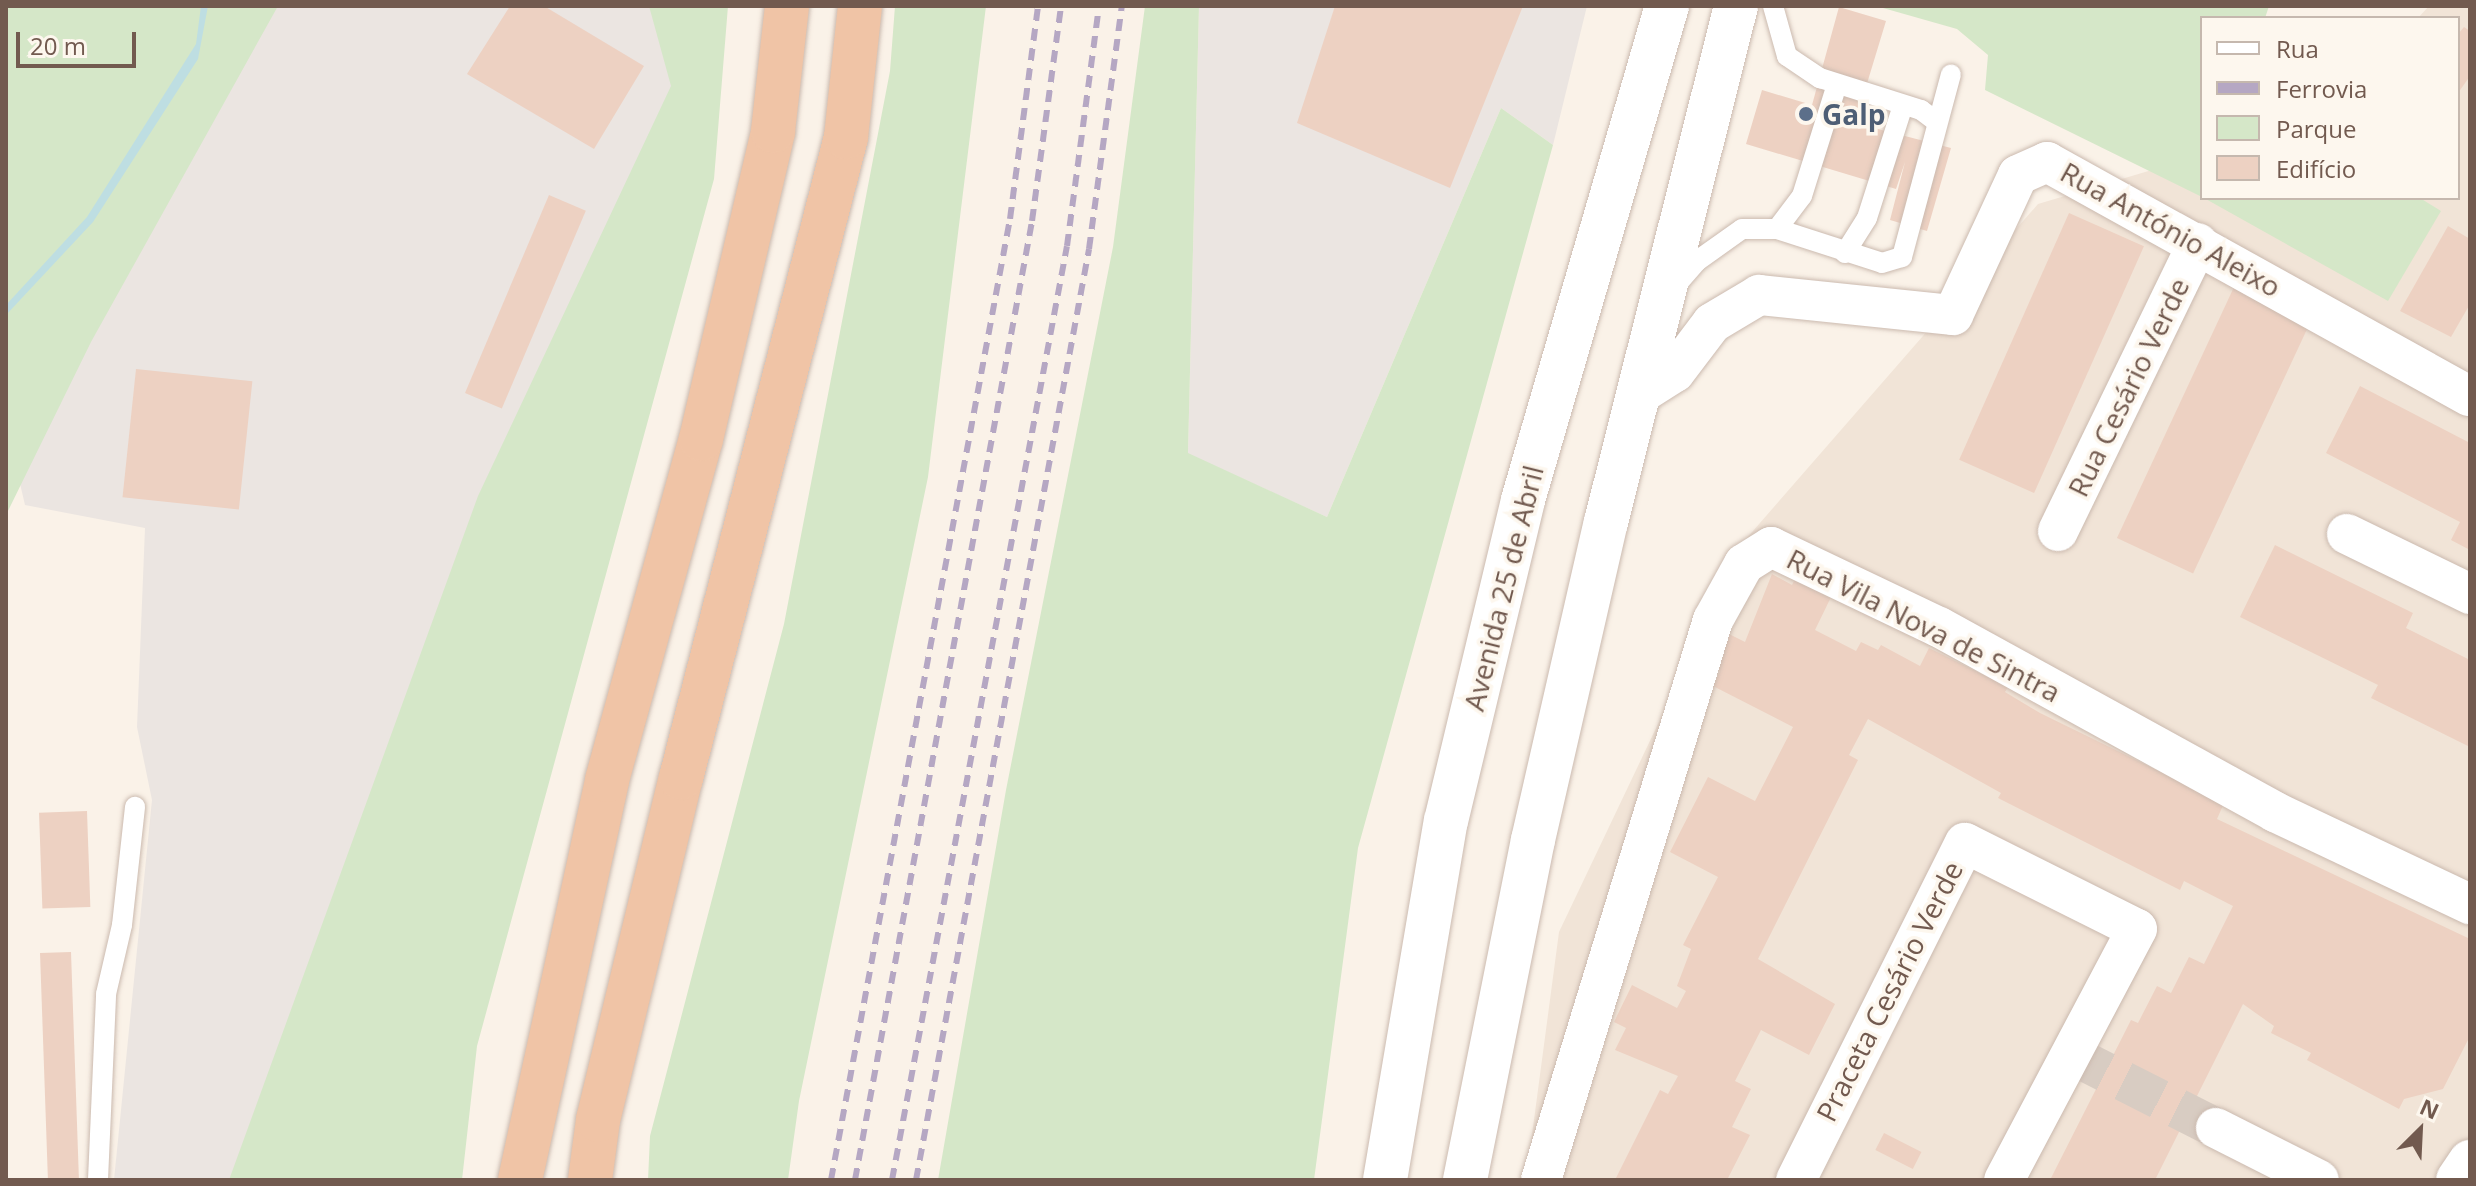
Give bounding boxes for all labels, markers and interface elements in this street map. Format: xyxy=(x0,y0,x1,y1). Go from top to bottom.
scale bar xyxy=(20,16,140,66)
legend xyxy=(2200,16,2460,200)
text: 20 m xyxy=(30,29,86,62)
text: Rua xyxy=(2276,32,2319,65)
text: Ferrovia xyxy=(2276,72,2367,105)
place label: Galp xyxy=(1822,97,1885,131)
marker: Galp xyxy=(1797,105,1815,123)
text: Parque xyxy=(2276,112,2356,145)
text: Edifício xyxy=(2276,152,2356,185)
street label: Rua António Aleixo xyxy=(2055,155,2287,303)
street label: Rua Cesário Verde xyxy=(2061,272,2195,502)
street label: Avenida 25 de Abril xyxy=(1456,462,1550,714)
street label: Rua Vila Nova de Sintra xyxy=(1782,541,2066,709)
street label: Praceta Cesário Verde xyxy=(1809,855,1969,1127)
north arrow xyxy=(2380,1090,2460,1170)
text: N xyxy=(2415,1091,2444,1125)

